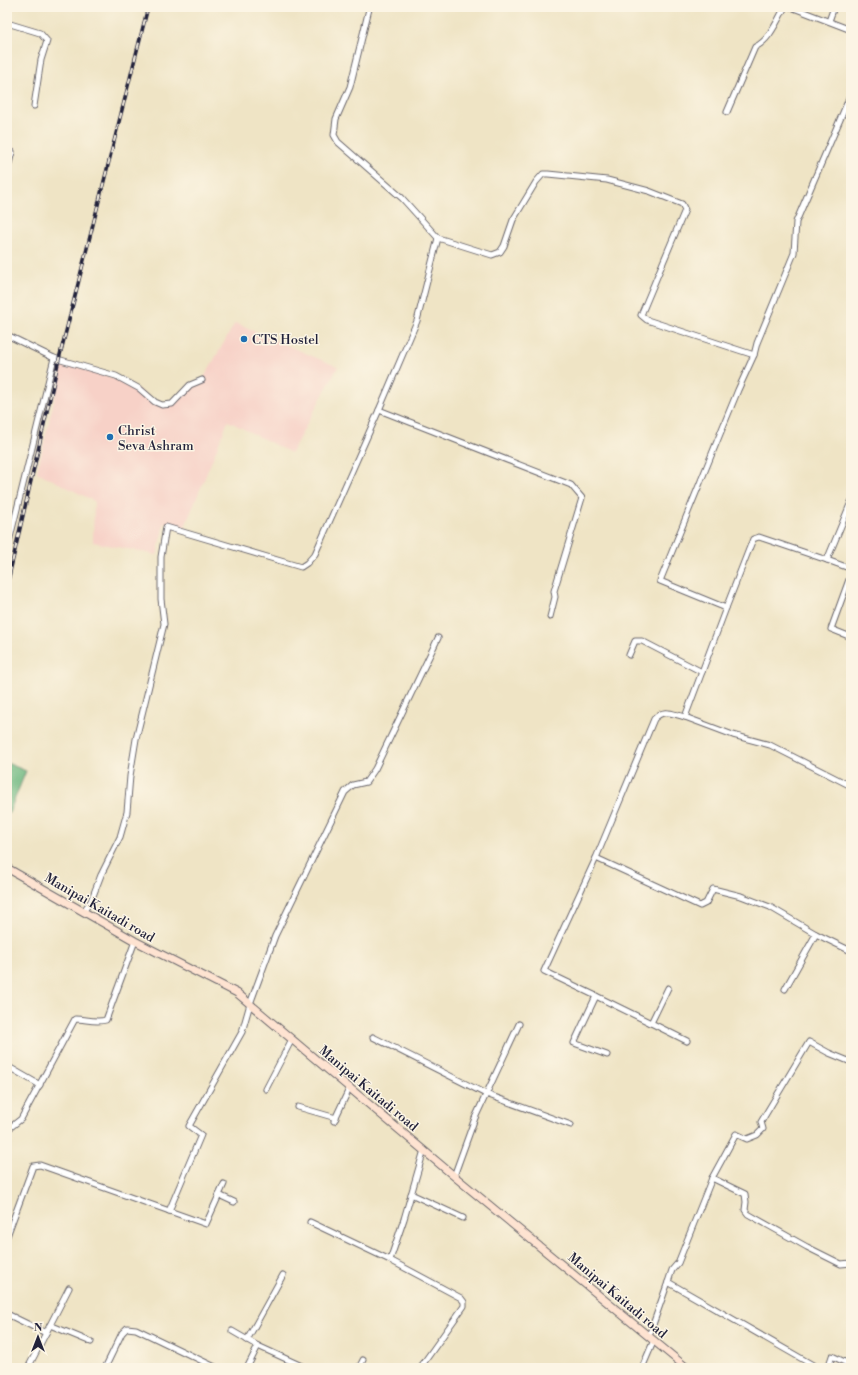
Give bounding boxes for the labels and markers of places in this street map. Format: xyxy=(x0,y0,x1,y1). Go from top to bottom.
place label: CTS Hostel xyxy=(252,332,319,348)
marker: CTS Hostel xyxy=(239,334,249,344)
place label: Christ Seva Ashram xyxy=(118,423,194,454)
marker: Christ Seva Ashram xyxy=(105,432,115,442)

